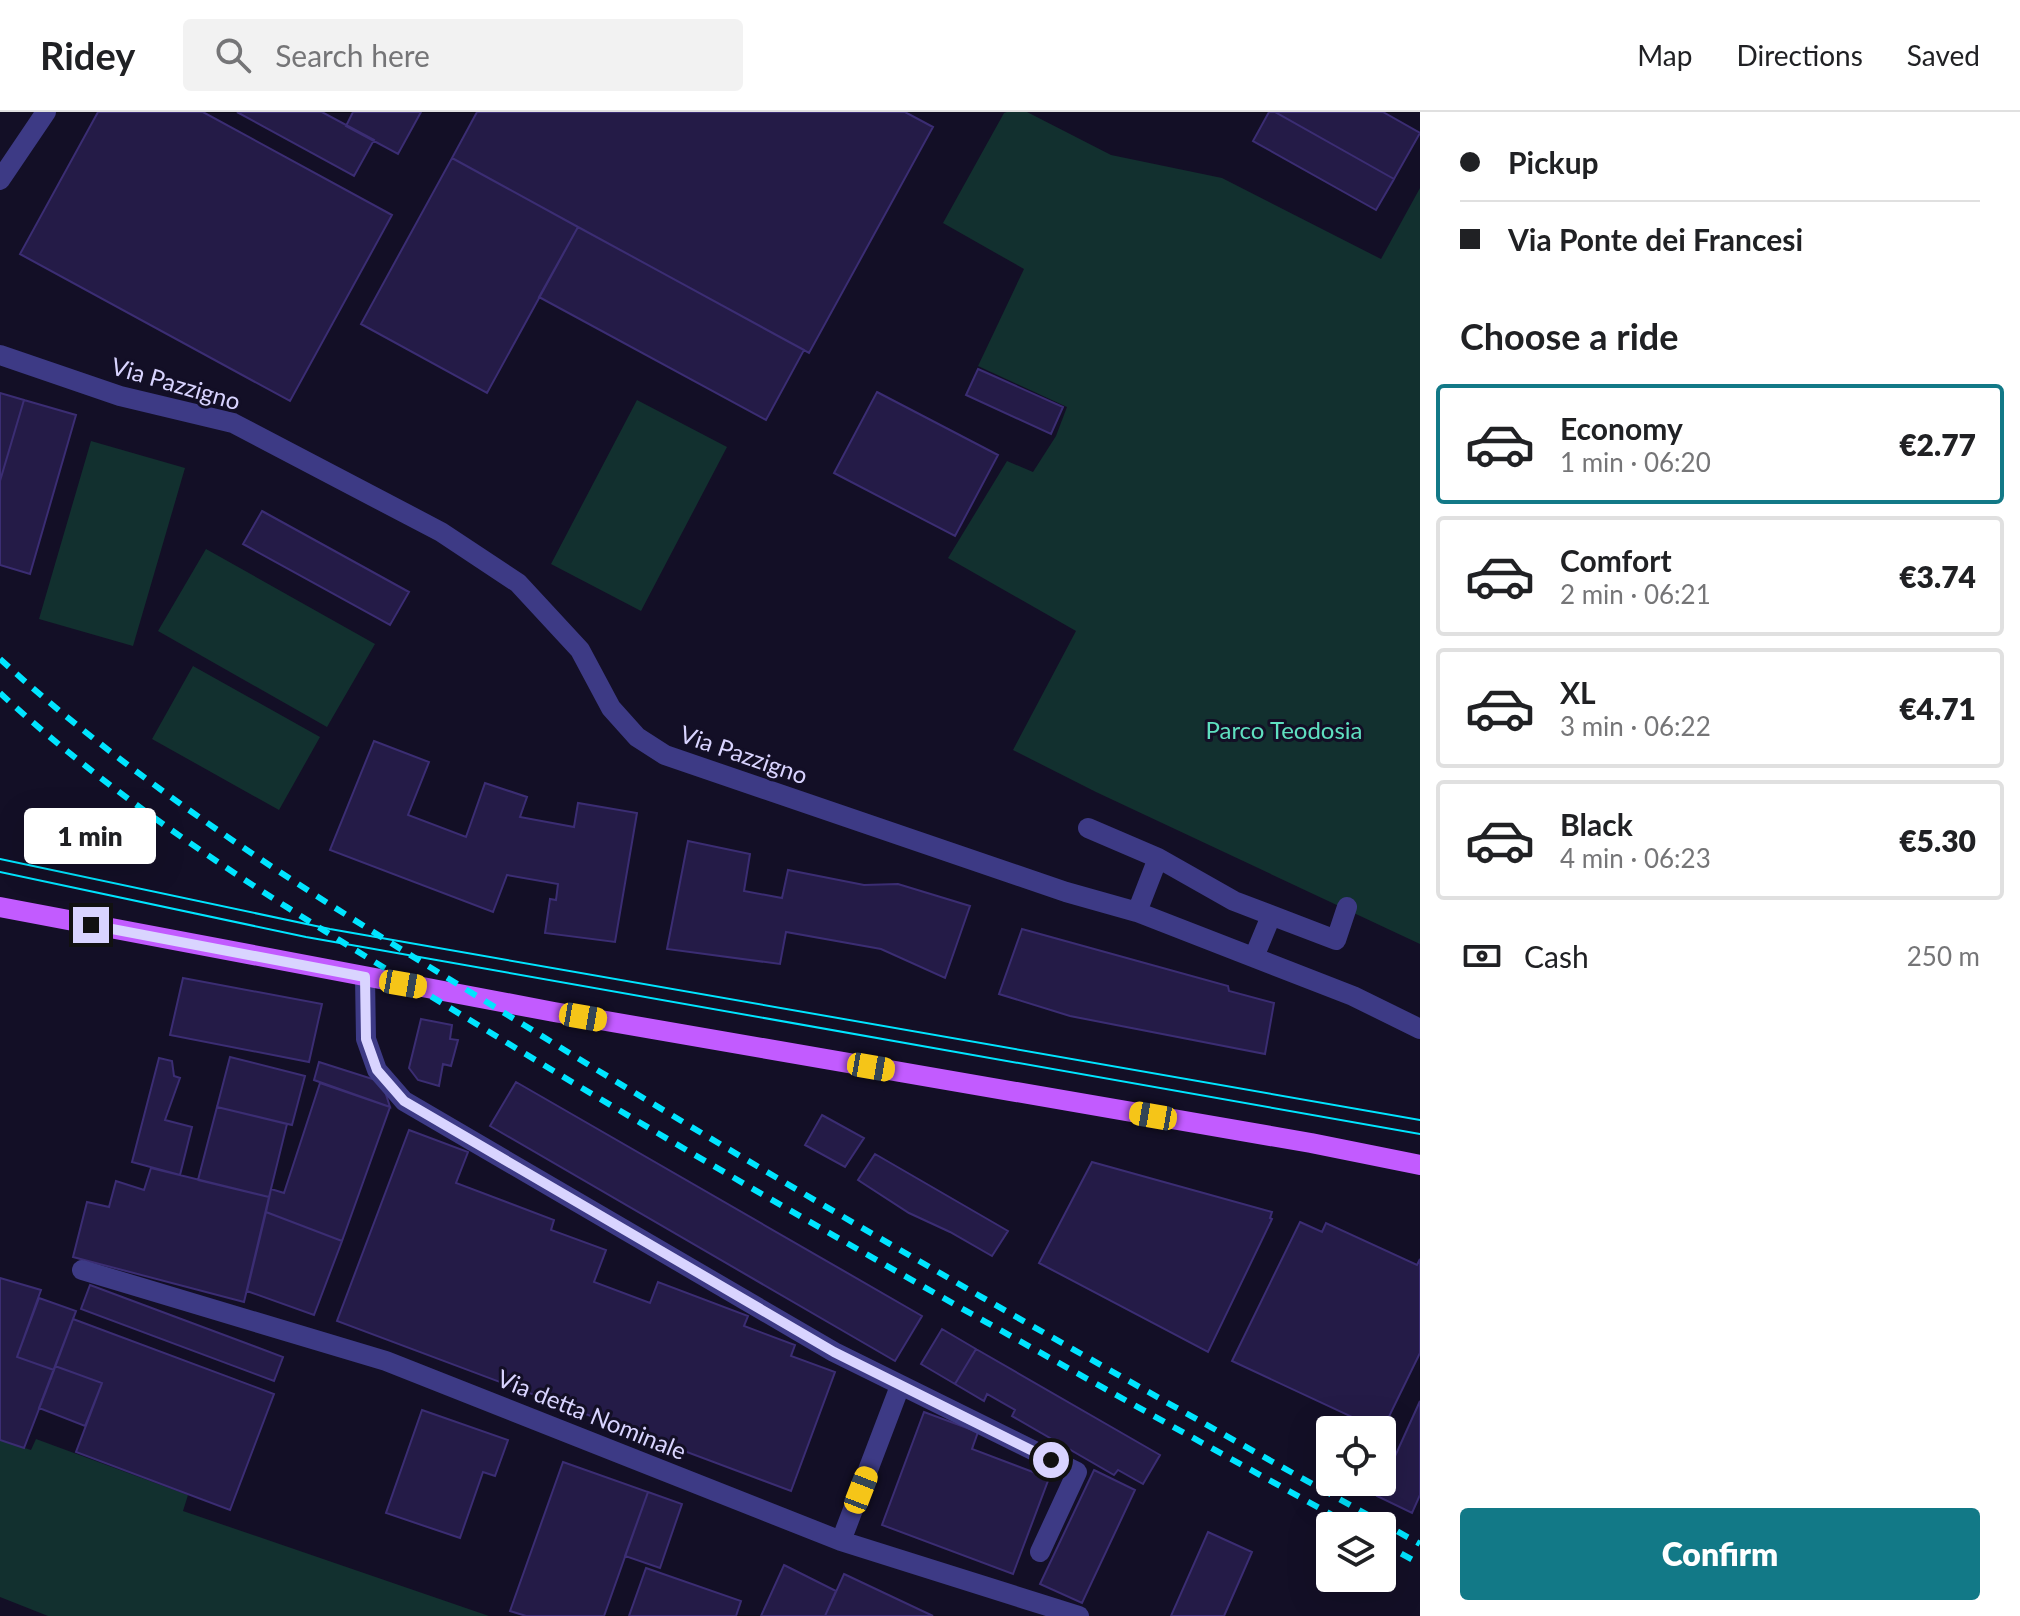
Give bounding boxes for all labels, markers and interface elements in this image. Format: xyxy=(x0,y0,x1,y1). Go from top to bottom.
search box xyxy=(183,19,743,91)
text: Ridey xyxy=(40,32,135,78)
icon: search xyxy=(211,33,255,77)
text: Search here xyxy=(275,37,430,73)
text: Map xyxy=(1637,38,1692,72)
text: Directions xyxy=(1736,38,1863,72)
text: Saved xyxy=(1907,38,1980,72)
text: Pickup xyxy=(1508,144,1599,180)
text: Via Ponte dei Francesi xyxy=(1508,221,1803,257)
text: Choose a ride xyxy=(1460,314,1679,358)
street label: Via Pazzigno xyxy=(108,351,244,415)
icon: car xyxy=(1464,408,1536,480)
text: Economy xyxy=(1560,410,1683,446)
text: €2.77 xyxy=(1899,426,1976,462)
text: 1 min · 06:20 xyxy=(1560,446,1711,478)
icon: car xyxy=(1464,540,1536,612)
text: Comfort xyxy=(1560,542,1672,578)
text: €3.74 xyxy=(1899,558,1976,594)
text: 2 min · 06:21 xyxy=(1560,578,1711,610)
icon: car xyxy=(1464,672,1536,744)
text: XL xyxy=(1560,674,1596,710)
text: €4.71 xyxy=(1899,690,1976,726)
text: 3 min · 06:22 xyxy=(1560,710,1711,742)
park label: Parco Teodosia xyxy=(1205,715,1363,744)
street label: Via Pazzigno xyxy=(676,719,812,789)
icon: car xyxy=(1464,804,1536,876)
text: Black xyxy=(1560,806,1633,842)
callout: 1 min xyxy=(25,809,157,865)
text: 1 min xyxy=(58,820,122,852)
text: €5.30 xyxy=(1899,822,1976,858)
text: 4 min · 06:23 xyxy=(1560,842,1711,874)
route end xyxy=(73,907,109,943)
icon: cash xyxy=(1460,934,1504,978)
text: Cash xyxy=(1524,938,1589,974)
text: 250 m xyxy=(1907,940,1980,972)
car xyxy=(377,968,429,1000)
car xyxy=(557,1001,609,1033)
car xyxy=(845,1051,897,1083)
car xyxy=(1127,1100,1179,1132)
street label: Via detta Nominale xyxy=(493,1363,691,1465)
map controls xyxy=(1316,1416,1396,1592)
button: locate xyxy=(1316,1416,1396,1496)
route start xyxy=(1033,1442,1069,1478)
car xyxy=(841,1463,881,1517)
button: Confirm xyxy=(1460,1508,1980,1600)
button: layers xyxy=(1316,1512,1396,1592)

